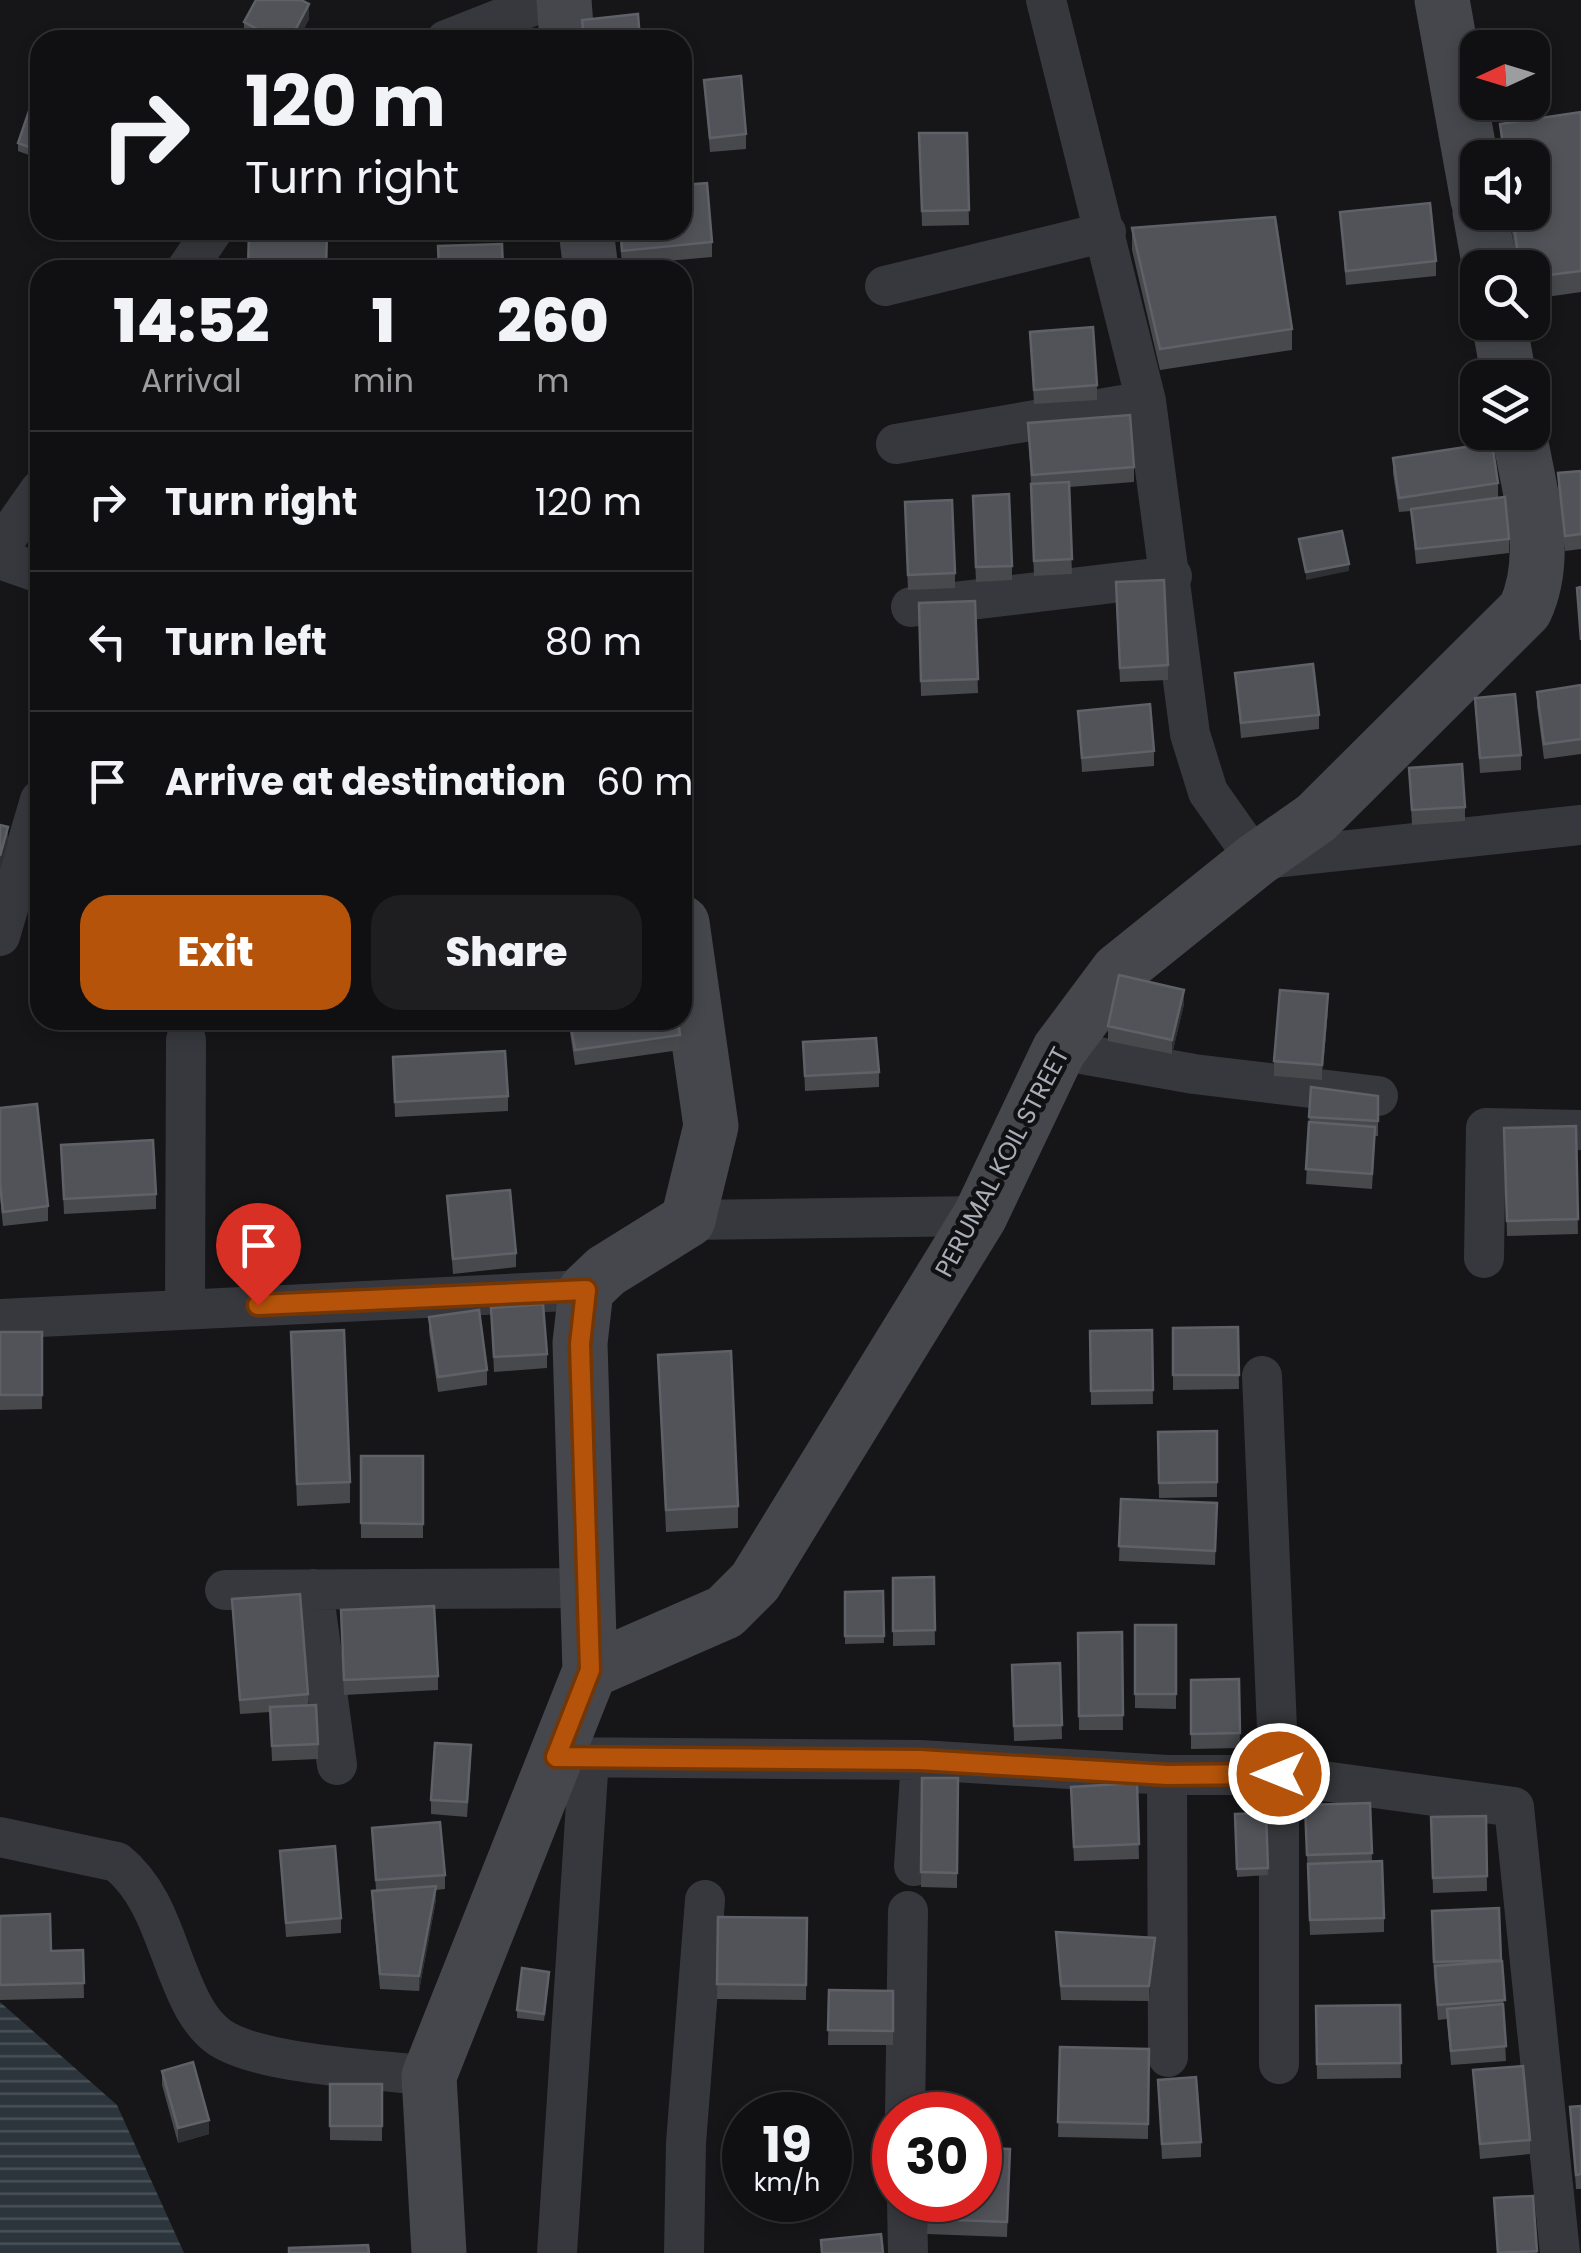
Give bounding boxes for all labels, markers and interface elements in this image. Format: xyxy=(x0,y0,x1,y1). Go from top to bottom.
north arrow xyxy=(1460,30,1550,120)
map controls xyxy=(1460,30,1550,450)
text: 120 m xyxy=(245,52,446,151)
icon: right xyxy=(80,70,210,200)
button: sound xyxy=(1460,140,1550,230)
text: Turn right xyxy=(245,146,459,209)
button: search xyxy=(1460,250,1550,340)
text: 14:52 xyxy=(113,279,269,363)
text: 1 xyxy=(372,279,395,363)
text: 260 xyxy=(497,279,609,363)
text: Arrival xyxy=(141,358,242,403)
text: min xyxy=(353,358,414,403)
text: m xyxy=(536,358,569,403)
button: layers xyxy=(1460,360,1550,450)
icon: right xyxy=(80,474,135,529)
text: Turn right xyxy=(165,475,357,528)
text: 120 m xyxy=(535,475,642,528)
icon: left xyxy=(80,614,135,669)
text: Turn left xyxy=(165,615,327,668)
text: 80 m xyxy=(545,615,642,668)
icon: arrive xyxy=(80,754,135,809)
text: Arrive at destination xyxy=(165,755,566,808)
text: 60 m xyxy=(596,755,694,808)
button: Exit xyxy=(80,895,351,1010)
button: Share xyxy=(371,895,642,1010)
street label: PERUMAL KOIL STREET xyxy=(926,1041,1078,1283)
pin xyxy=(216,1203,301,1306)
icon: arrive xyxy=(231,1218,286,1273)
position arrow xyxy=(1227,1722,1331,1826)
speed limit sign: 30 xyxy=(872,2092,1002,2222)
text: 19 xyxy=(762,2109,812,2180)
text: km/h xyxy=(754,2165,820,2200)

